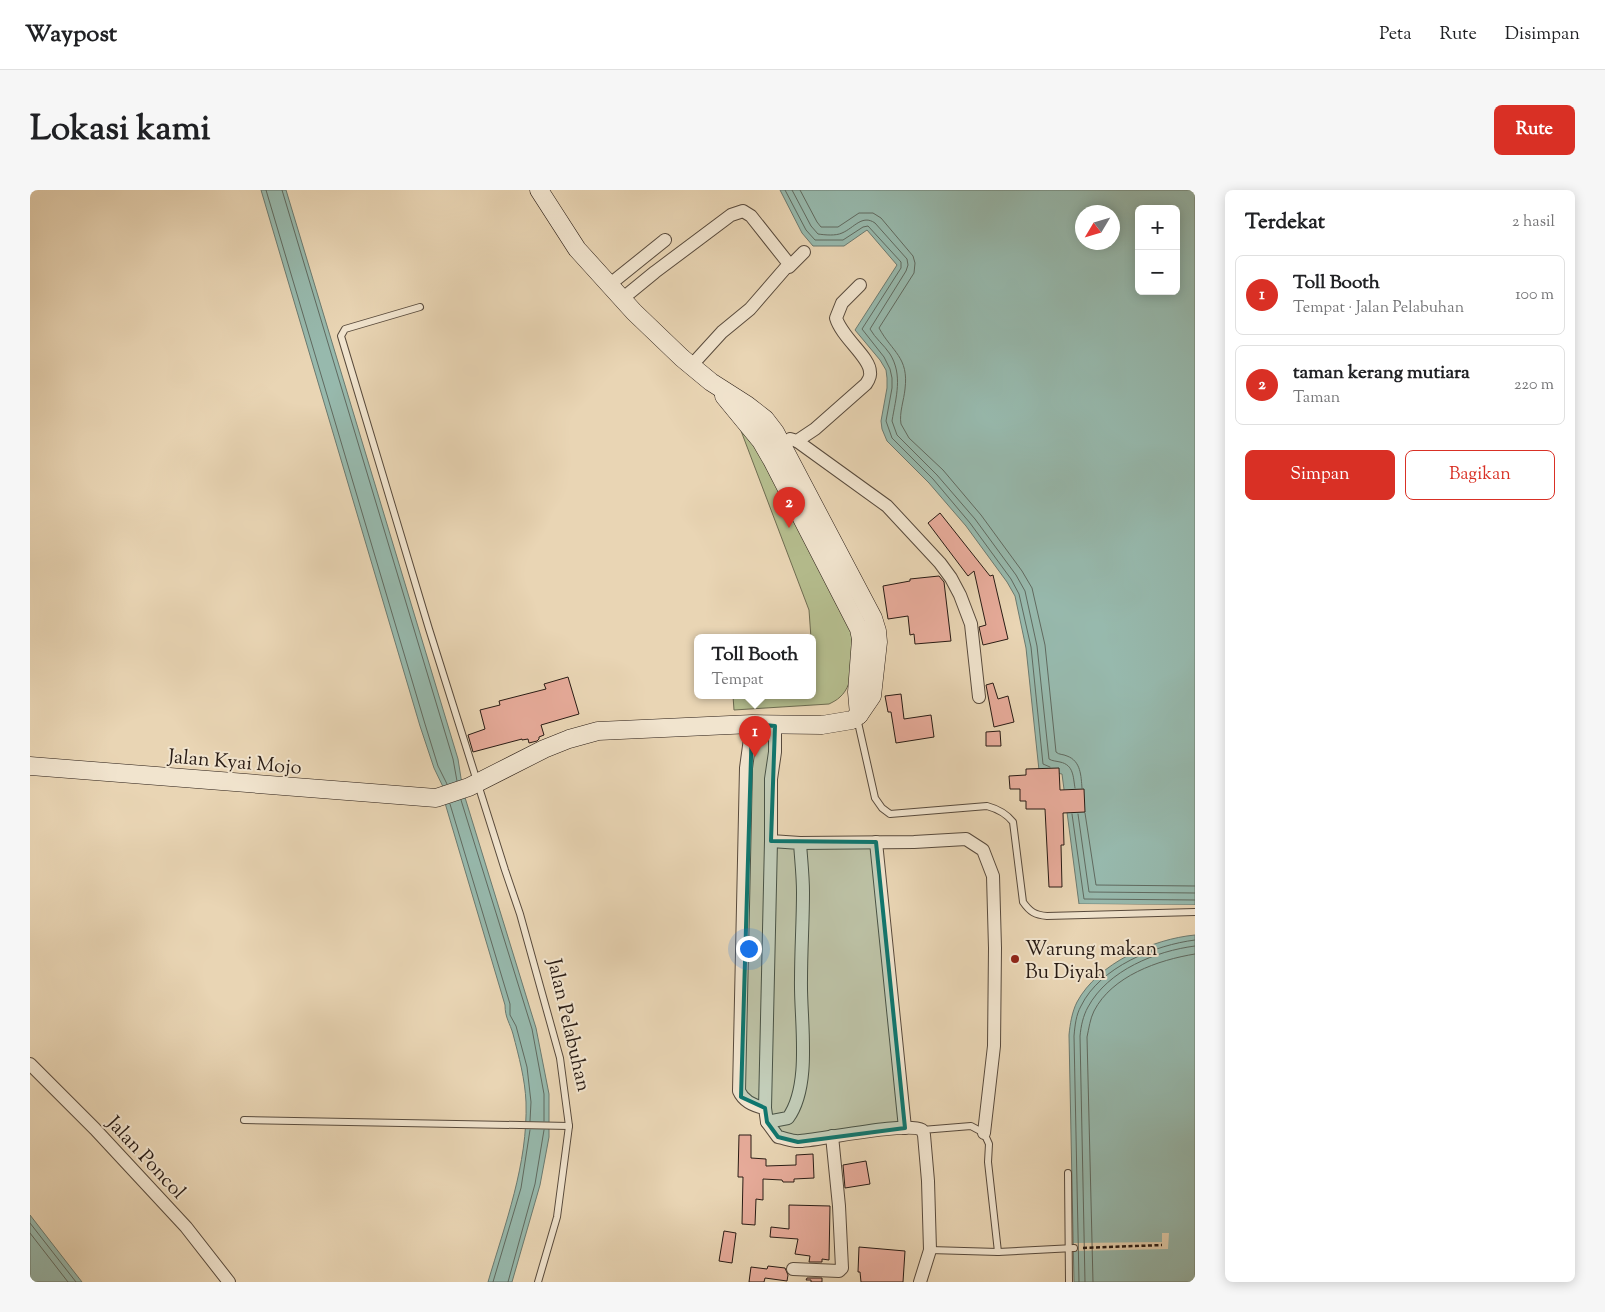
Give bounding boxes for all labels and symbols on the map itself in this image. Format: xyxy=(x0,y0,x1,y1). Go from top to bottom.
north arrow xyxy=(1075,205,1120,250)
pin: 2 xyxy=(773,487,805,528)
pin: 1 xyxy=(739,716,771,757)
street label: Jalan Kyai Mojo xyxy=(166,743,303,784)
your location xyxy=(736,936,762,962)
place label: Warung makan Bu Diyah xyxy=(1025,936,1158,988)
marker: Warung makan Bu Diyah xyxy=(1009,953,1021,965)
street label: Jalan Pelabuhan xyxy=(538,955,597,1095)
street label: Jalan Poncol xyxy=(98,1110,192,1207)

